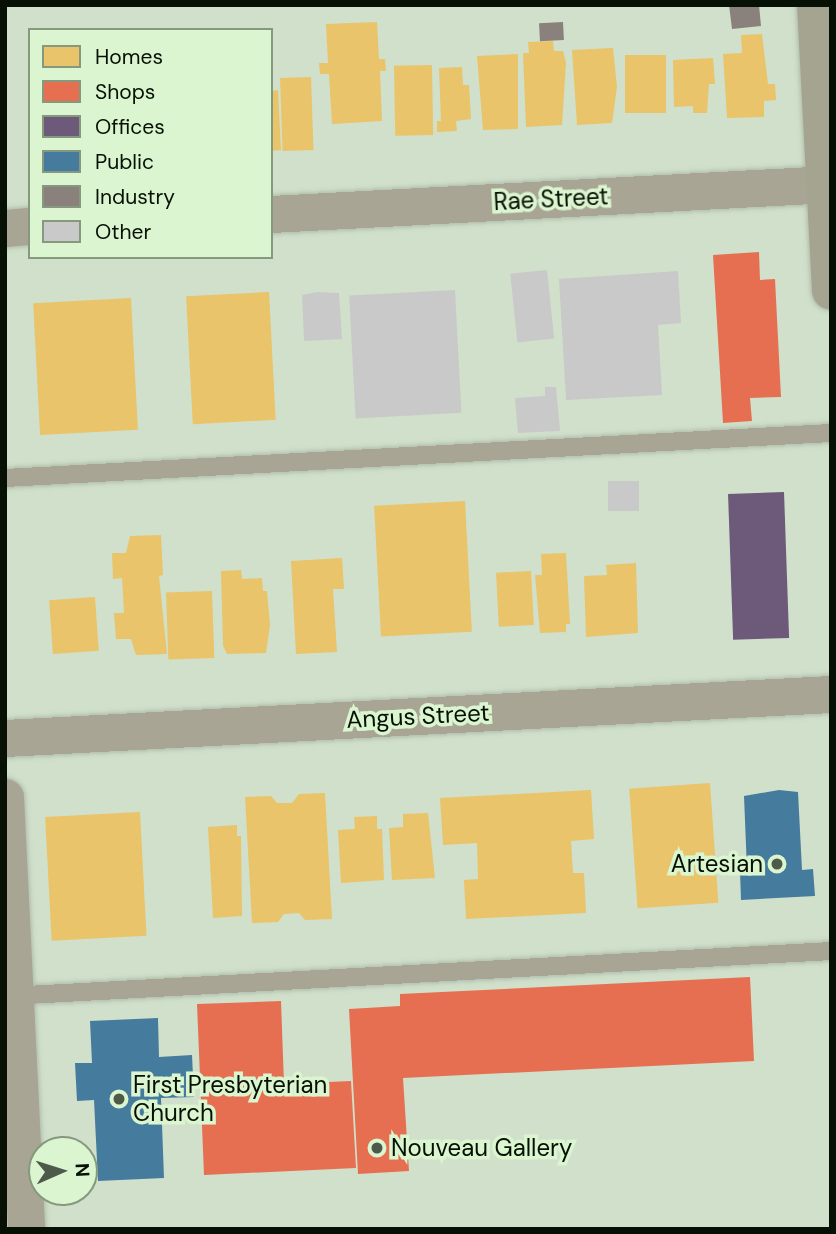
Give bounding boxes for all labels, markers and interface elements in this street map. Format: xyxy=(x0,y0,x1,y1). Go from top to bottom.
legend xyxy=(28,28,273,259)
text: Homes xyxy=(95,43,163,71)
text: Shops xyxy=(95,78,155,106)
text: Offices xyxy=(95,113,165,141)
text: Public xyxy=(95,148,154,176)
street label: Rae Street xyxy=(493,182,609,216)
text: Industry xyxy=(95,183,175,211)
text: Other xyxy=(95,218,151,246)
street label: Angus Street xyxy=(346,698,490,734)
place label: Artesian xyxy=(671,850,763,878)
marker: Artesian xyxy=(769,856,785,872)
place label: First Presbyterian Church xyxy=(133,1071,327,1127)
marker: First Presbyterian Church xyxy=(111,1091,127,1107)
place label: Nouveau Gallery xyxy=(391,1134,572,1162)
north arrow xyxy=(28,1136,98,1206)
marker: Nouveau Gallery xyxy=(369,1140,385,1156)
text: N xyxy=(70,1162,95,1178)

